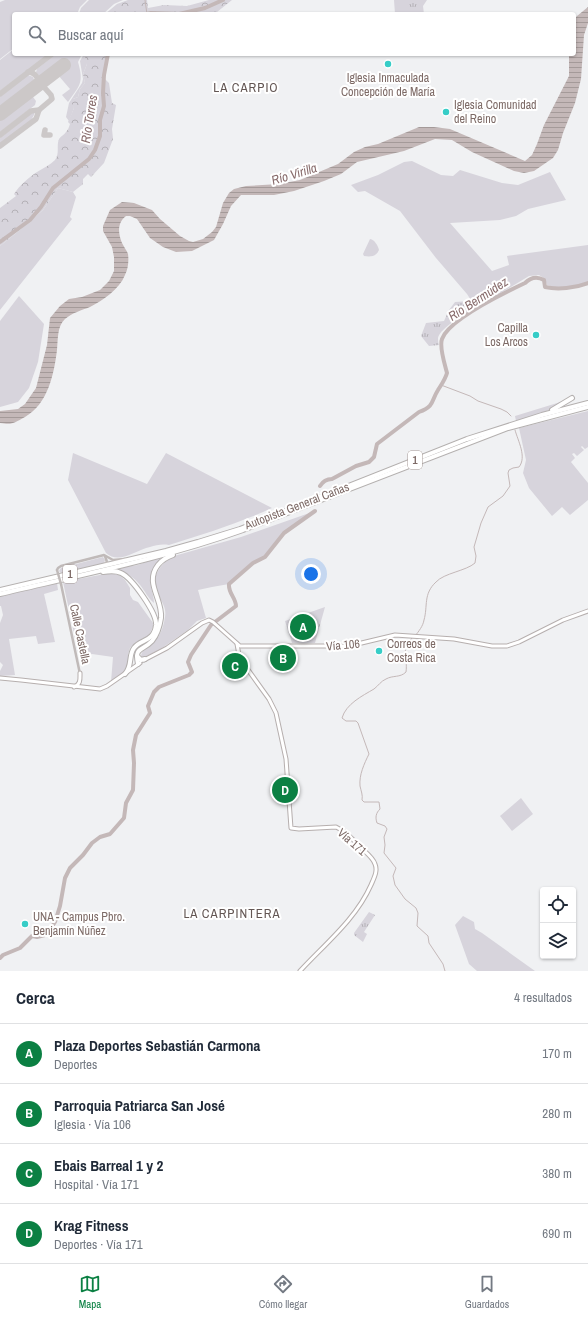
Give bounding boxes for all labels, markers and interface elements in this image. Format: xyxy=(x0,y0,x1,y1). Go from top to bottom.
search box xyxy=(12,12,576,56)
icon: search xyxy=(26,23,48,45)
text: Buscar aquí xyxy=(58,24,124,45)
marker: Iglesia Inmaculada Concepción de María xyxy=(383,59,393,69)
place label: Iglesia Inmaculada Concepción de María xyxy=(341,70,436,100)
district label: LA CARPIO xyxy=(213,79,279,96)
water label: Río Torres xyxy=(77,94,101,144)
place label: Iglesia Comunidad del Reino xyxy=(454,97,537,127)
marker: Iglesia Comunidad del Reino xyxy=(441,107,451,117)
water label: Río Virilla xyxy=(269,159,319,189)
water label: Río Bermúdez xyxy=(445,273,512,325)
place label: Capilla Los Arcos xyxy=(485,320,529,350)
marker: Capilla Los Arcos xyxy=(531,330,541,340)
road number: 1 xyxy=(408,451,422,469)
street label: Autopista General Cañas xyxy=(242,479,352,534)
your location xyxy=(301,564,321,584)
road number: 1 xyxy=(63,565,77,583)
street label: Calle Castella xyxy=(66,603,94,666)
pin: A xyxy=(290,612,316,642)
street label: Vía 106 xyxy=(325,636,361,654)
place label: Correos de Costa Rica xyxy=(387,636,436,666)
pin: B xyxy=(270,643,296,673)
marker: Correos de Costa Rica xyxy=(374,646,384,656)
pin: C xyxy=(222,651,248,681)
pin: D xyxy=(272,775,298,805)
street label: Vía 171 xyxy=(334,825,370,859)
map controls xyxy=(540,887,576,959)
button: locate xyxy=(540,887,576,923)
district label: LA CARPINTERA xyxy=(183,905,281,922)
place label: UNA - Campus Pbro. Benjamín Núñez xyxy=(33,909,125,939)
marker: UNA - Campus Pbro. Benjamín Núñez xyxy=(20,919,30,929)
button: layers xyxy=(540,923,576,959)
text: Cerca xyxy=(16,986,55,1009)
text: 4 resultados xyxy=(514,989,572,1006)
text: Plaza Deportes Sebastián Carmona xyxy=(54,1035,260,1056)
text: A xyxy=(25,1045,33,1062)
text: 170 m xyxy=(542,1045,572,1062)
text: Deportes xyxy=(54,1056,97,1073)
text: Parroquia Patriarca San José xyxy=(54,1095,225,1116)
text: B xyxy=(25,1105,33,1122)
text: 280 m xyxy=(542,1105,572,1122)
text: Iglesia · Vía 106 xyxy=(54,1116,131,1133)
text: Ebais Barreal 1 y 2 xyxy=(54,1155,163,1176)
text: C xyxy=(25,1165,33,1182)
text: 380 m xyxy=(542,1165,572,1182)
text: Hospital · Vía 171 xyxy=(54,1176,139,1193)
text: Krag Fitness xyxy=(54,1215,129,1236)
text: D xyxy=(25,1225,33,1242)
text: 690 m xyxy=(542,1225,572,1242)
text: Deportes · Vía 171 xyxy=(54,1236,143,1253)
tab: Mapa xyxy=(79,1273,101,1311)
tab: Cómo llegar xyxy=(259,1273,307,1311)
tab: Guardados xyxy=(465,1273,509,1311)

